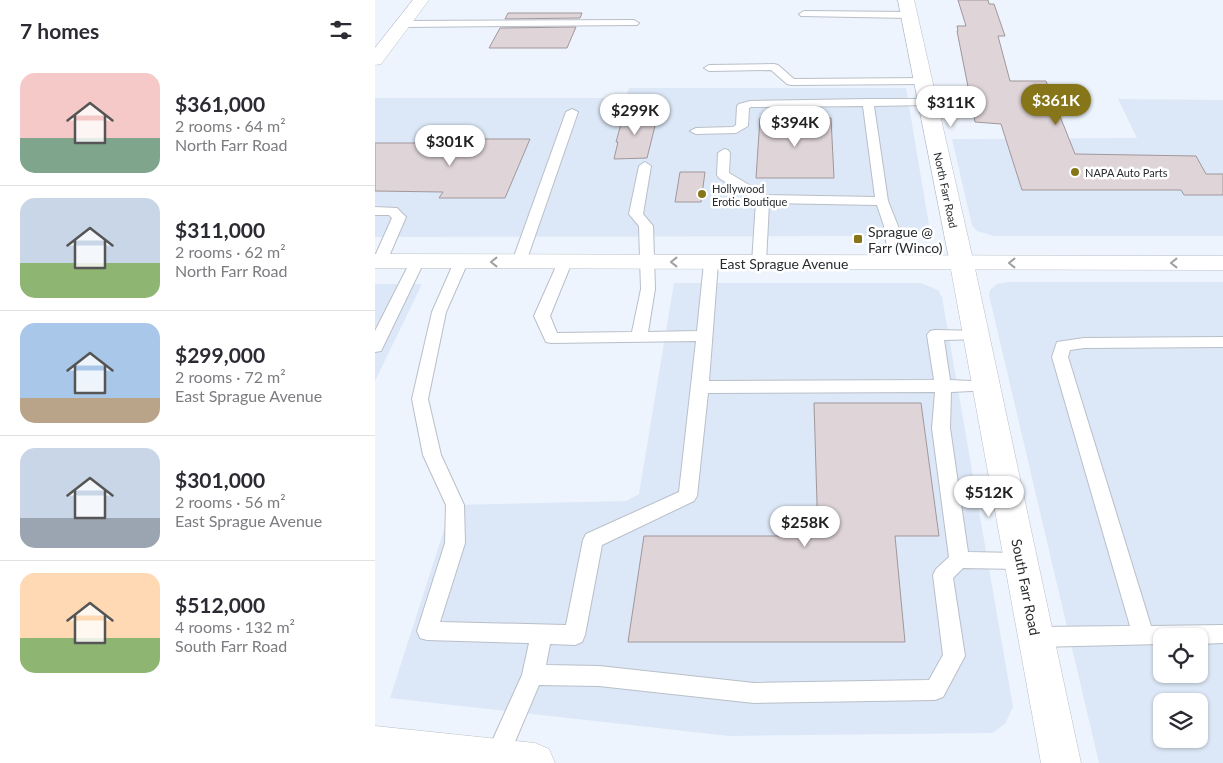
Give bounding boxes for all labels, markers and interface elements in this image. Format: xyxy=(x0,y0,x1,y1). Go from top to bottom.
icon: filters xyxy=(327,16,355,44)
text: 7 homes xyxy=(20,18,99,43)
pin: $361K xyxy=(1021,84,1091,126)
pin: $311K xyxy=(916,86,986,128)
text: $361K xyxy=(1032,90,1080,109)
text: $361,000 xyxy=(175,91,265,116)
text: $311K xyxy=(927,92,975,111)
icon: home xyxy=(60,93,120,153)
pin: $299K xyxy=(600,94,670,136)
text: $299K xyxy=(611,100,659,119)
pin: $394K xyxy=(760,106,830,148)
text: $394K xyxy=(771,112,819,131)
text: 2 rooms · 64 m² xyxy=(175,116,286,135)
pin: $301K xyxy=(415,124,485,167)
text: $301K xyxy=(426,131,474,150)
text: North Farr Road xyxy=(175,135,287,154)
street label: North Farr Road xyxy=(932,151,960,229)
marker: NAPA Auto Parts xyxy=(1069,166,1081,178)
place label: NAPA Auto Parts xyxy=(1085,166,1168,179)
place label: Hollywood Erotic Boutique xyxy=(712,182,787,208)
marker: Hollywood Erotic Boutique xyxy=(696,188,708,200)
text: $311,000 xyxy=(175,217,265,242)
icon: home xyxy=(60,218,120,278)
place label: Sprague @ Farr (Winco) xyxy=(868,223,943,256)
marker: Sprague @ Farr (Winco) xyxy=(852,233,864,245)
text: 2 rooms · 62 m² xyxy=(175,242,286,261)
street label: East Sprague Avenue xyxy=(720,255,848,272)
one-way arrow xyxy=(490,257,498,267)
one-way arrow xyxy=(670,257,678,267)
one-way arrow xyxy=(1008,258,1016,268)
one-way arrow xyxy=(1170,258,1178,268)
text: North Farr Road xyxy=(175,261,287,280)
text: $299,000 xyxy=(175,342,265,367)
icon: home xyxy=(60,343,120,403)
text: 2 rooms · 72 m² xyxy=(175,367,286,386)
text: East Sprague Avenue xyxy=(175,386,322,405)
text: $301,000 xyxy=(175,467,265,492)
icon: home xyxy=(60,468,120,528)
pin: $512K xyxy=(954,476,1024,518)
text: $512K xyxy=(965,482,1013,501)
text: 2 rooms · 56 m² xyxy=(175,492,286,511)
pin: $258K xyxy=(770,506,840,548)
text: East Sprague Avenue xyxy=(175,511,322,530)
text: $258K xyxy=(781,512,829,531)
street label: South Farr Road xyxy=(1008,537,1044,637)
text: $512,000 xyxy=(175,592,265,617)
icon: home xyxy=(60,593,120,653)
text: 4 rooms · 132 m² xyxy=(175,617,295,636)
map controls xyxy=(1153,628,1208,748)
button: locate xyxy=(1153,628,1208,683)
text: South Farr Road xyxy=(175,636,287,655)
button: layers xyxy=(1153,693,1208,748)

